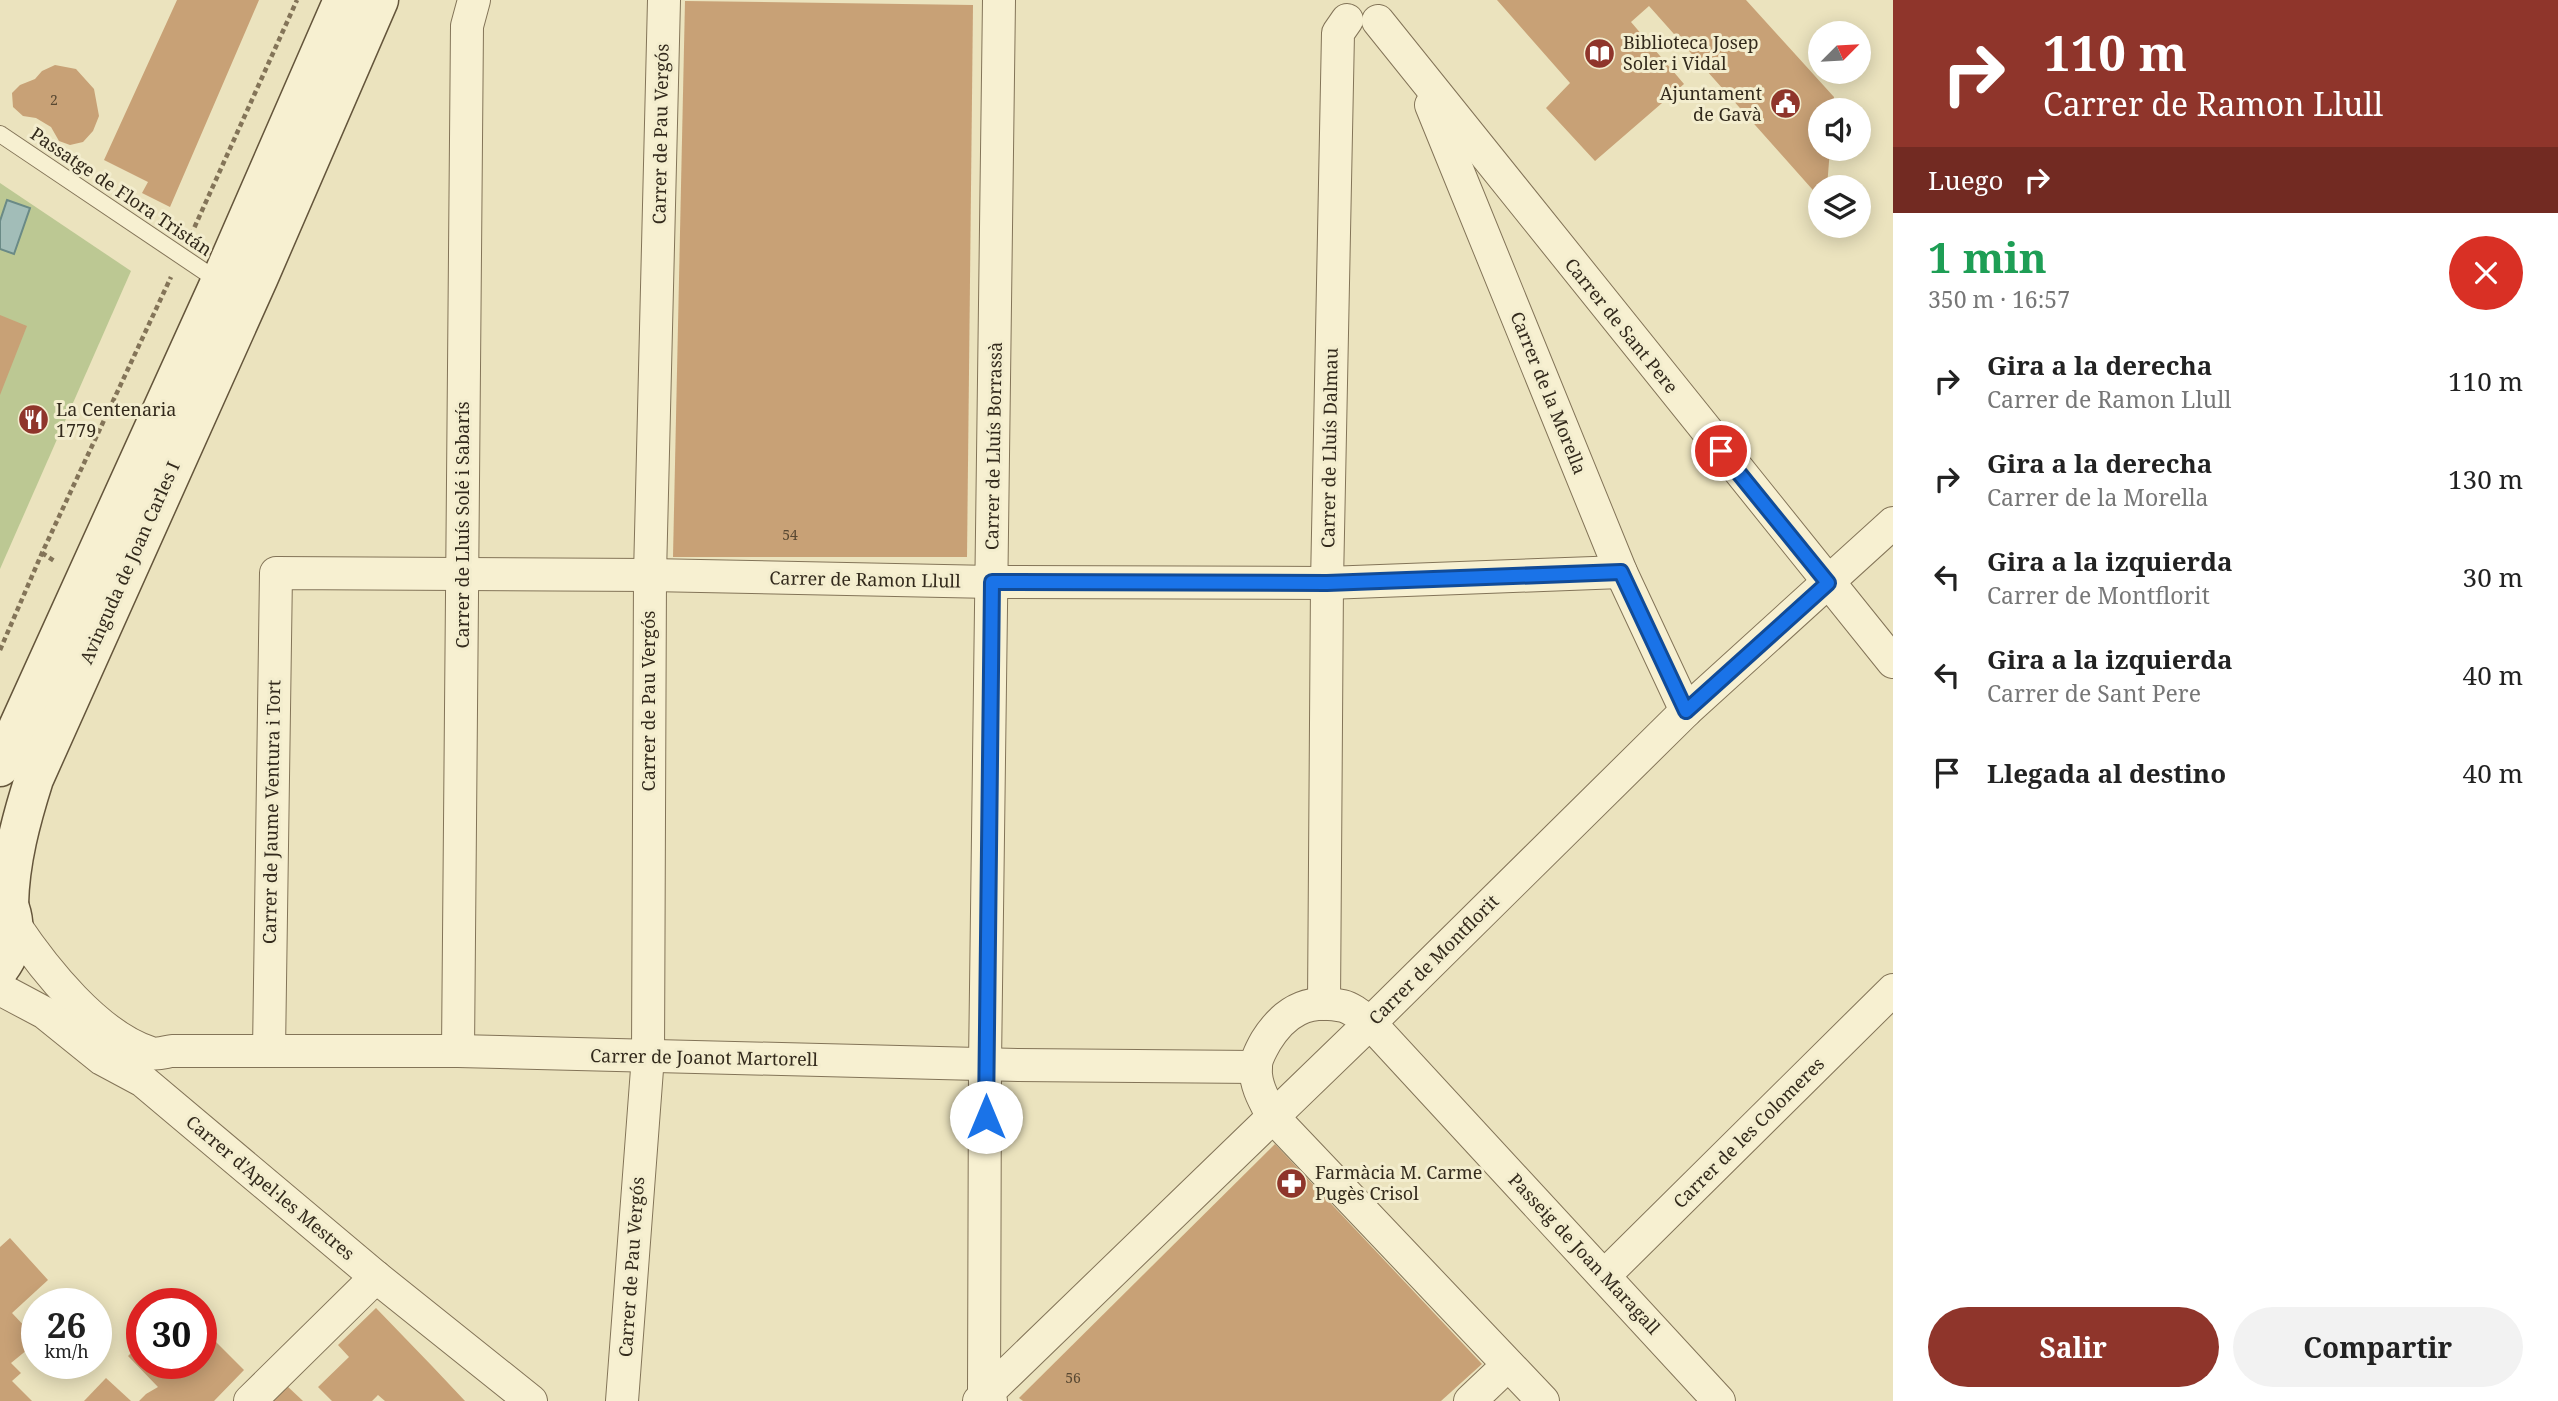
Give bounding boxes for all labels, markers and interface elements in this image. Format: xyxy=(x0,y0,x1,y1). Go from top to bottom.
text: 110 m xyxy=(2043,19,2187,85)
north arrow xyxy=(1808,21,1871,84)
map controls xyxy=(1808,21,1871,238)
icon: right xyxy=(1928,28,2019,119)
place label: Biblioteca Josep Soler i Vidal xyxy=(1623,30,1759,75)
library icon: Biblioteca Josep Soler i Vidal xyxy=(1583,36,1617,70)
street label: Carrer de Pau Vergós xyxy=(646,43,674,225)
place label: Ajuntament de Gavà xyxy=(1660,81,1762,126)
text: Carrer de Ramon Llull xyxy=(2043,82,2383,125)
public building icon: Ajuntament de Gavà xyxy=(1768,87,1802,121)
house number: 2 xyxy=(50,90,58,109)
button: sound xyxy=(1808,98,1871,161)
street label: Passatge de Flora Tristán xyxy=(26,121,217,261)
icon: right xyxy=(2018,161,2056,199)
text: Luego xyxy=(1928,162,2004,198)
button: layers xyxy=(1808,175,1871,238)
text: 1 min xyxy=(1928,228,2047,285)
button: close xyxy=(2449,236,2523,310)
street label: Carrer de Sant Pere xyxy=(1560,253,1684,398)
text: 350 m · 16:57 xyxy=(1928,283,2070,315)
street label: Carrer de la Morella xyxy=(1505,308,1593,477)
street label: Carrer de Lluís Borrassà xyxy=(979,342,1007,550)
street label: Carrer de Lluís Dalmau xyxy=(1315,347,1343,548)
text: Gira a la derecha xyxy=(1987,347,2212,383)
icon: right xyxy=(1928,362,1966,400)
text: 110 m xyxy=(2448,363,2523,399)
text: Carrer de Ramon Llull xyxy=(1987,383,2231,415)
place label: La Centenaria 1779 xyxy=(56,397,176,442)
street label: Carrer de Lluís Solé i Sabarís xyxy=(450,401,474,649)
restaurant icon: La Centenaria 1779 xyxy=(16,403,50,437)
pin xyxy=(1691,421,1751,481)
icon: arrive xyxy=(1702,432,1740,470)
text: Gira a la derecha xyxy=(1987,445,2212,481)
street label: Avinguda de Joan Carles I xyxy=(74,458,185,668)
icon: right xyxy=(1928,460,1966,498)
text: 130 m xyxy=(2448,461,2523,497)
text: Carrer de la Morella xyxy=(1987,481,2209,513)
house number: 54 xyxy=(782,525,798,544)
text: Gira a la izquierda xyxy=(1987,543,2233,579)
icon: left xyxy=(1928,558,1966,596)
text: 30 m xyxy=(2463,559,2523,595)
street label: Carrer de Ramon Llull xyxy=(769,565,961,593)
text: Carrer de Montflorit xyxy=(1987,579,2210,611)
street label: Carrer de Pau Vergós xyxy=(636,611,660,791)
text: Gira a la izquierda xyxy=(1987,641,2233,677)
icon: left xyxy=(1928,656,1966,694)
text: 40 m xyxy=(2463,657,2523,693)
text: Carrer de Sant Pere xyxy=(1987,677,2201,709)
street label: Carrer de Jaume Ventura i Tort xyxy=(257,680,285,944)
icon: arrive xyxy=(1928,754,1966,792)
text: Llegada al destino xyxy=(1987,755,2226,791)
text: 40 m xyxy=(2463,755,2523,791)
street label: Carrer de Montflorit xyxy=(1363,889,1503,1029)
street label: Carrer de Joanot Martorell xyxy=(590,1043,818,1071)
street label: Carrer de les Colomeres xyxy=(1667,1051,1829,1213)
position arrow xyxy=(949,1080,1023,1154)
street label: Carrer d'Apel·les Mestres xyxy=(181,1110,360,1265)
place label: Farmàcia M. Carme Pugès Crisol xyxy=(1315,1160,1482,1205)
pharmacy icon: Farmàcia M. Carme Pugès Crisol xyxy=(1275,1166,1309,1200)
street label: Passeig de Joan Maragall xyxy=(1504,1168,1666,1339)
street label: Carrer de Pau Vergós xyxy=(613,1176,649,1358)
speed limit sign: 30 xyxy=(126,1288,217,1379)
text: 26 xyxy=(47,1301,86,1348)
button: Salir xyxy=(1928,1307,2219,1387)
button: Compartir xyxy=(2233,1307,2523,1387)
text: km/h xyxy=(44,1339,89,1363)
house number: 56 xyxy=(1065,1368,1081,1387)

